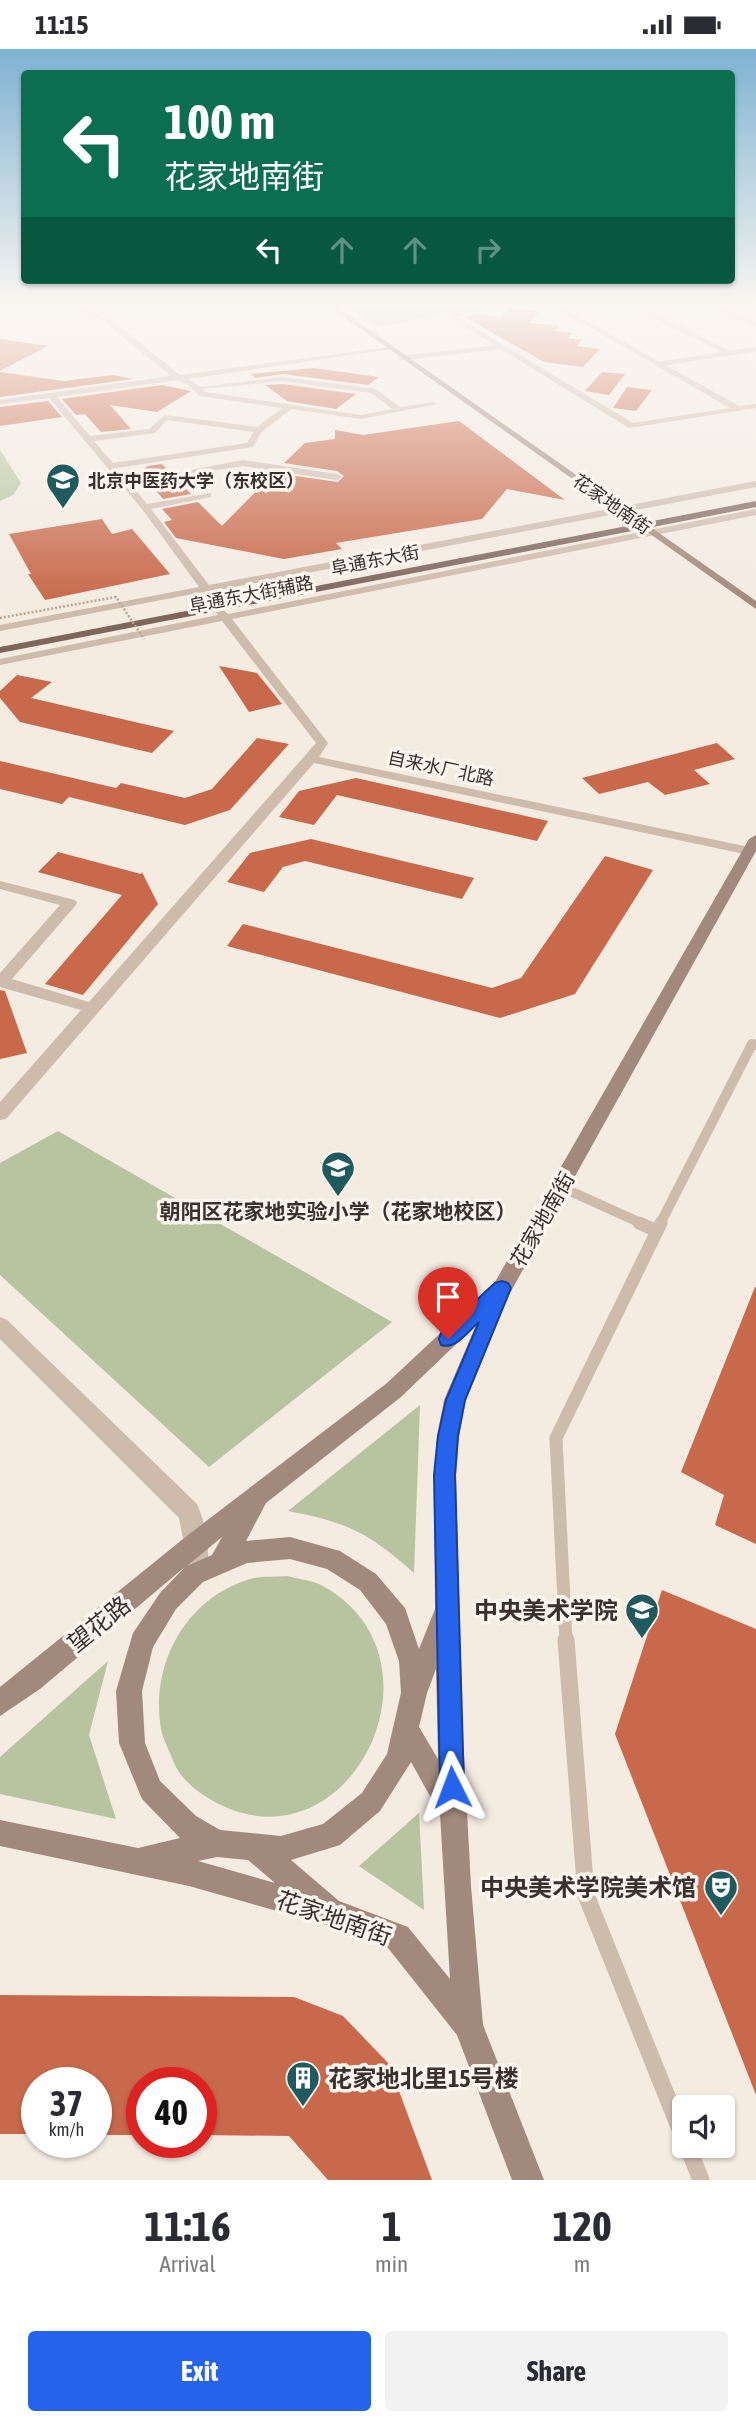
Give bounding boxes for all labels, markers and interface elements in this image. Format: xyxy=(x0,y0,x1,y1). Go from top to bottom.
text: 11:15 xyxy=(35,10,89,40)
text: 100 m xyxy=(164,93,275,149)
icon: left xyxy=(49,98,140,189)
text: 花家地南街 xyxy=(164,158,324,195)
icon: left xyxy=(250,231,288,269)
icon: ahead xyxy=(323,231,361,269)
icon: ahead xyxy=(396,231,434,269)
icon: right xyxy=(469,231,507,269)
school or university icon: 北京中医药大学（东校区） xyxy=(44,461,82,510)
place label: 北京中医药大学（东校区） xyxy=(88,470,304,491)
street label: 花家地南街 xyxy=(569,470,655,538)
street label: 阜通东大街 xyxy=(329,541,421,579)
street label: 阜通东大街辅路 xyxy=(187,572,315,616)
street label: 自来水厂北路 xyxy=(386,747,496,789)
school or university icon: 朝阳区花家地实验小学（花家地校区） xyxy=(319,1149,357,1198)
street label: 花家地南街 xyxy=(505,1168,579,1270)
place label: 朝阳区花家地实验小学（花家地校区） xyxy=(160,1199,517,1223)
pin xyxy=(418,1267,478,1339)
icon: arrive xyxy=(429,1278,467,1316)
street label: 望花路 xyxy=(63,1591,135,1657)
school or university icon: 中央美术学院 xyxy=(623,1591,661,1640)
place label: 中央美术学院 xyxy=(474,1597,618,1624)
position arrow xyxy=(415,1750,489,1824)
theatre icon: 中央美术学院美术馆 xyxy=(702,1868,740,1917)
place label: 中央美术学院美术馆 xyxy=(480,1874,696,1901)
street label: 花家地南街 xyxy=(273,1886,395,1950)
building icon: 花家地北里15号楼 xyxy=(284,2059,322,2108)
place label: 花家地北里15号楼 xyxy=(328,2065,519,2092)
speed limit sign: 40 xyxy=(126,2067,217,2158)
text: 37 xyxy=(50,2083,83,2123)
map controls xyxy=(672,2095,735,2158)
button: sound xyxy=(672,2095,735,2158)
text: km/h xyxy=(49,2119,84,2140)
text: 11:16 xyxy=(144,2202,231,2250)
text: 1 xyxy=(382,2202,401,2250)
text: 120 xyxy=(552,2202,612,2250)
text: Arrival xyxy=(159,2251,216,2277)
text: min xyxy=(375,2251,408,2277)
text: m xyxy=(574,2251,590,2277)
button: Exit xyxy=(28,2331,371,2411)
button: Share xyxy=(385,2331,728,2411)

